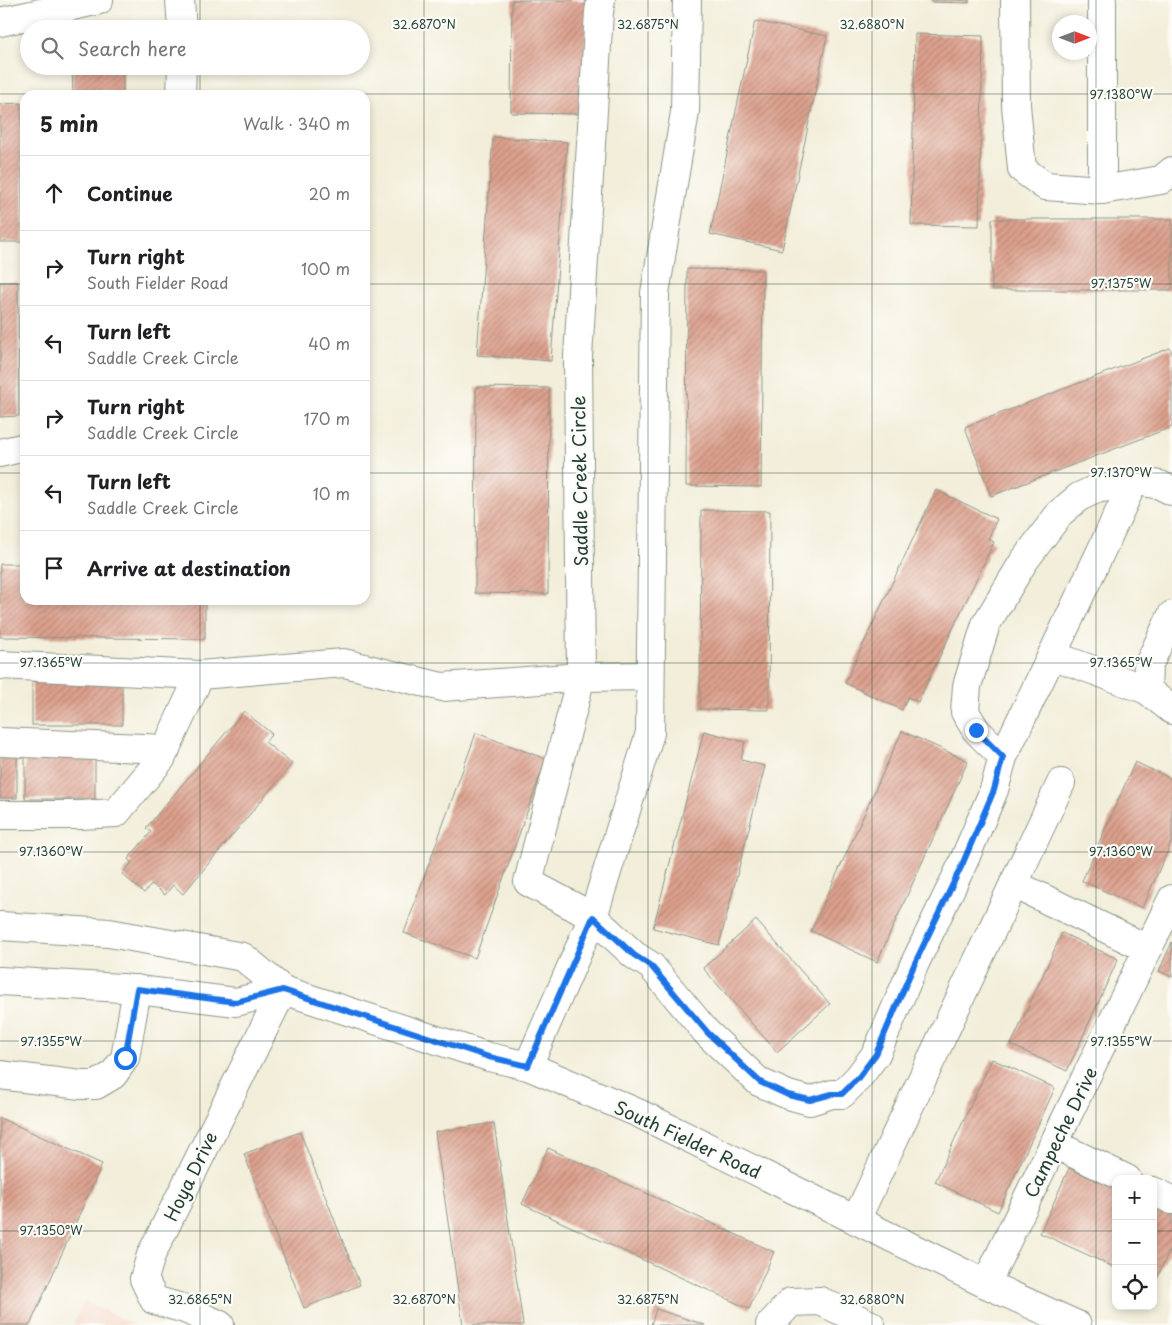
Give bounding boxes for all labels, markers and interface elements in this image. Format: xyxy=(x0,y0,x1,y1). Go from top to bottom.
text: 32.6870°N xyxy=(392,15,456,33)
text: 32.6875°N xyxy=(617,15,679,33)
text: 32.6880°N xyxy=(839,15,905,33)
north arrow xyxy=(1052,15,1097,60)
search box xyxy=(20,20,370,75)
icon: search xyxy=(38,34,66,62)
text: Search here xyxy=(78,34,187,62)
text: 97.1380°W xyxy=(1090,85,1153,103)
text: 5 min xyxy=(40,107,98,139)
text: Walk · 340 m xyxy=(243,111,350,135)
icon: ahead xyxy=(40,179,68,207)
text: Continue xyxy=(87,179,173,207)
text: 20 m xyxy=(309,181,350,205)
text: Turn right xyxy=(87,242,185,270)
icon: right xyxy=(40,254,68,282)
text: 100 m xyxy=(301,256,350,280)
text: South Fielder Road xyxy=(87,270,228,294)
text: 97.1375°W xyxy=(1091,274,1152,292)
text: Turn left xyxy=(87,317,171,345)
icon: left xyxy=(40,329,68,357)
text: 40 m xyxy=(308,331,350,355)
text: Saddle Creek Circle xyxy=(87,345,239,369)
text: Turn right xyxy=(87,392,185,420)
street label: Saddle Creek Circle xyxy=(564,395,594,567)
icon: right xyxy=(40,404,68,432)
text: 170 m xyxy=(304,406,350,430)
text: Saddle Creek Circle xyxy=(87,420,239,444)
text: 97.1370°W xyxy=(1090,463,1152,481)
text: Turn left xyxy=(87,467,171,495)
icon: left xyxy=(40,479,68,507)
text: 10 m xyxy=(313,481,350,505)
text: Saddle Creek Circle xyxy=(87,495,239,519)
icon: arrive xyxy=(40,554,68,582)
text: Arrive at destination xyxy=(87,554,291,582)
text: 97.1365°W xyxy=(20,653,83,671)
text: 97.1365°W xyxy=(1090,653,1153,671)
route end xyxy=(965,719,988,742)
text: 97.1360°W xyxy=(19,842,84,860)
text: 97.1360°W xyxy=(1089,842,1154,860)
text: 97.1355°W xyxy=(20,1032,83,1050)
text: 97.1355°W xyxy=(1090,1032,1153,1050)
route start xyxy=(114,1047,137,1070)
street label: Campeche Drive xyxy=(1017,1062,1103,1202)
street label: South Fielder Road xyxy=(610,1093,766,1185)
street label: Hoya Drive xyxy=(157,1127,223,1225)
map controls xyxy=(1112,1175,1157,1310)
button: + xyxy=(1112,1175,1157,1220)
button: − xyxy=(1112,1220,1157,1265)
text: 97.1350°W xyxy=(19,1221,83,1239)
button: locate xyxy=(1112,1265,1157,1310)
text: 32.6865°N xyxy=(168,1290,232,1308)
text: 32.6870°N xyxy=(392,1290,456,1308)
text: 32.6875°N xyxy=(617,1290,679,1308)
text: 32.6880°N xyxy=(839,1290,905,1308)

